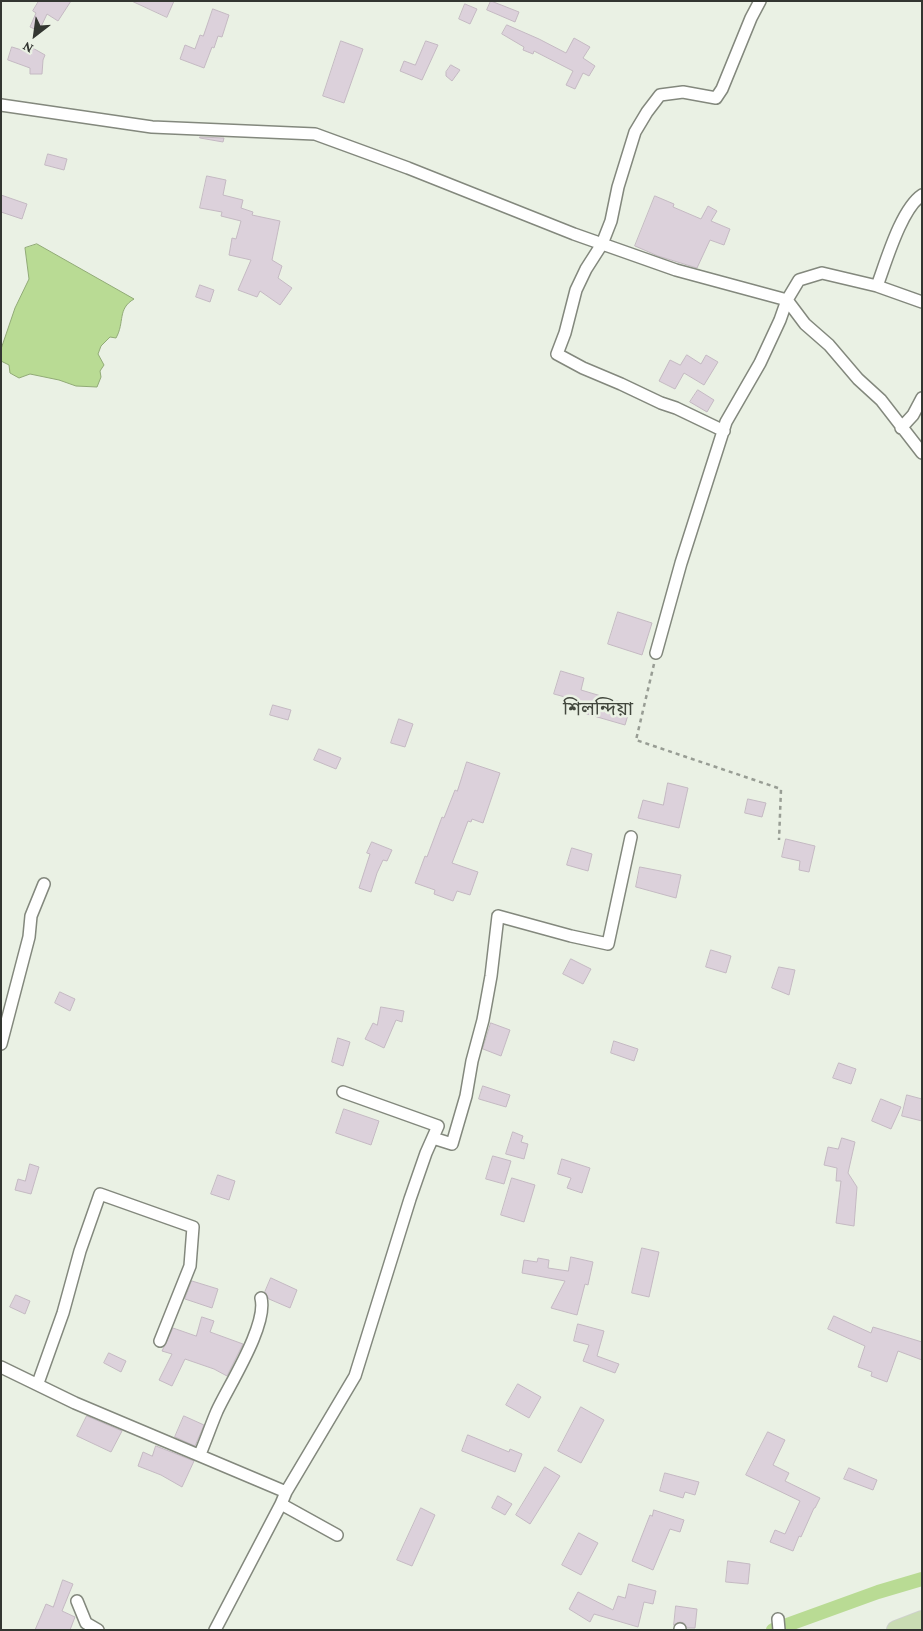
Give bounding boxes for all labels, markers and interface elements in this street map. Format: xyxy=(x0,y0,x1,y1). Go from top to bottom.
north arrow xyxy=(10,10,60,60)
text: N xyxy=(19,39,36,57)
district label: শিলন্দিয়া xyxy=(563,698,633,720)

